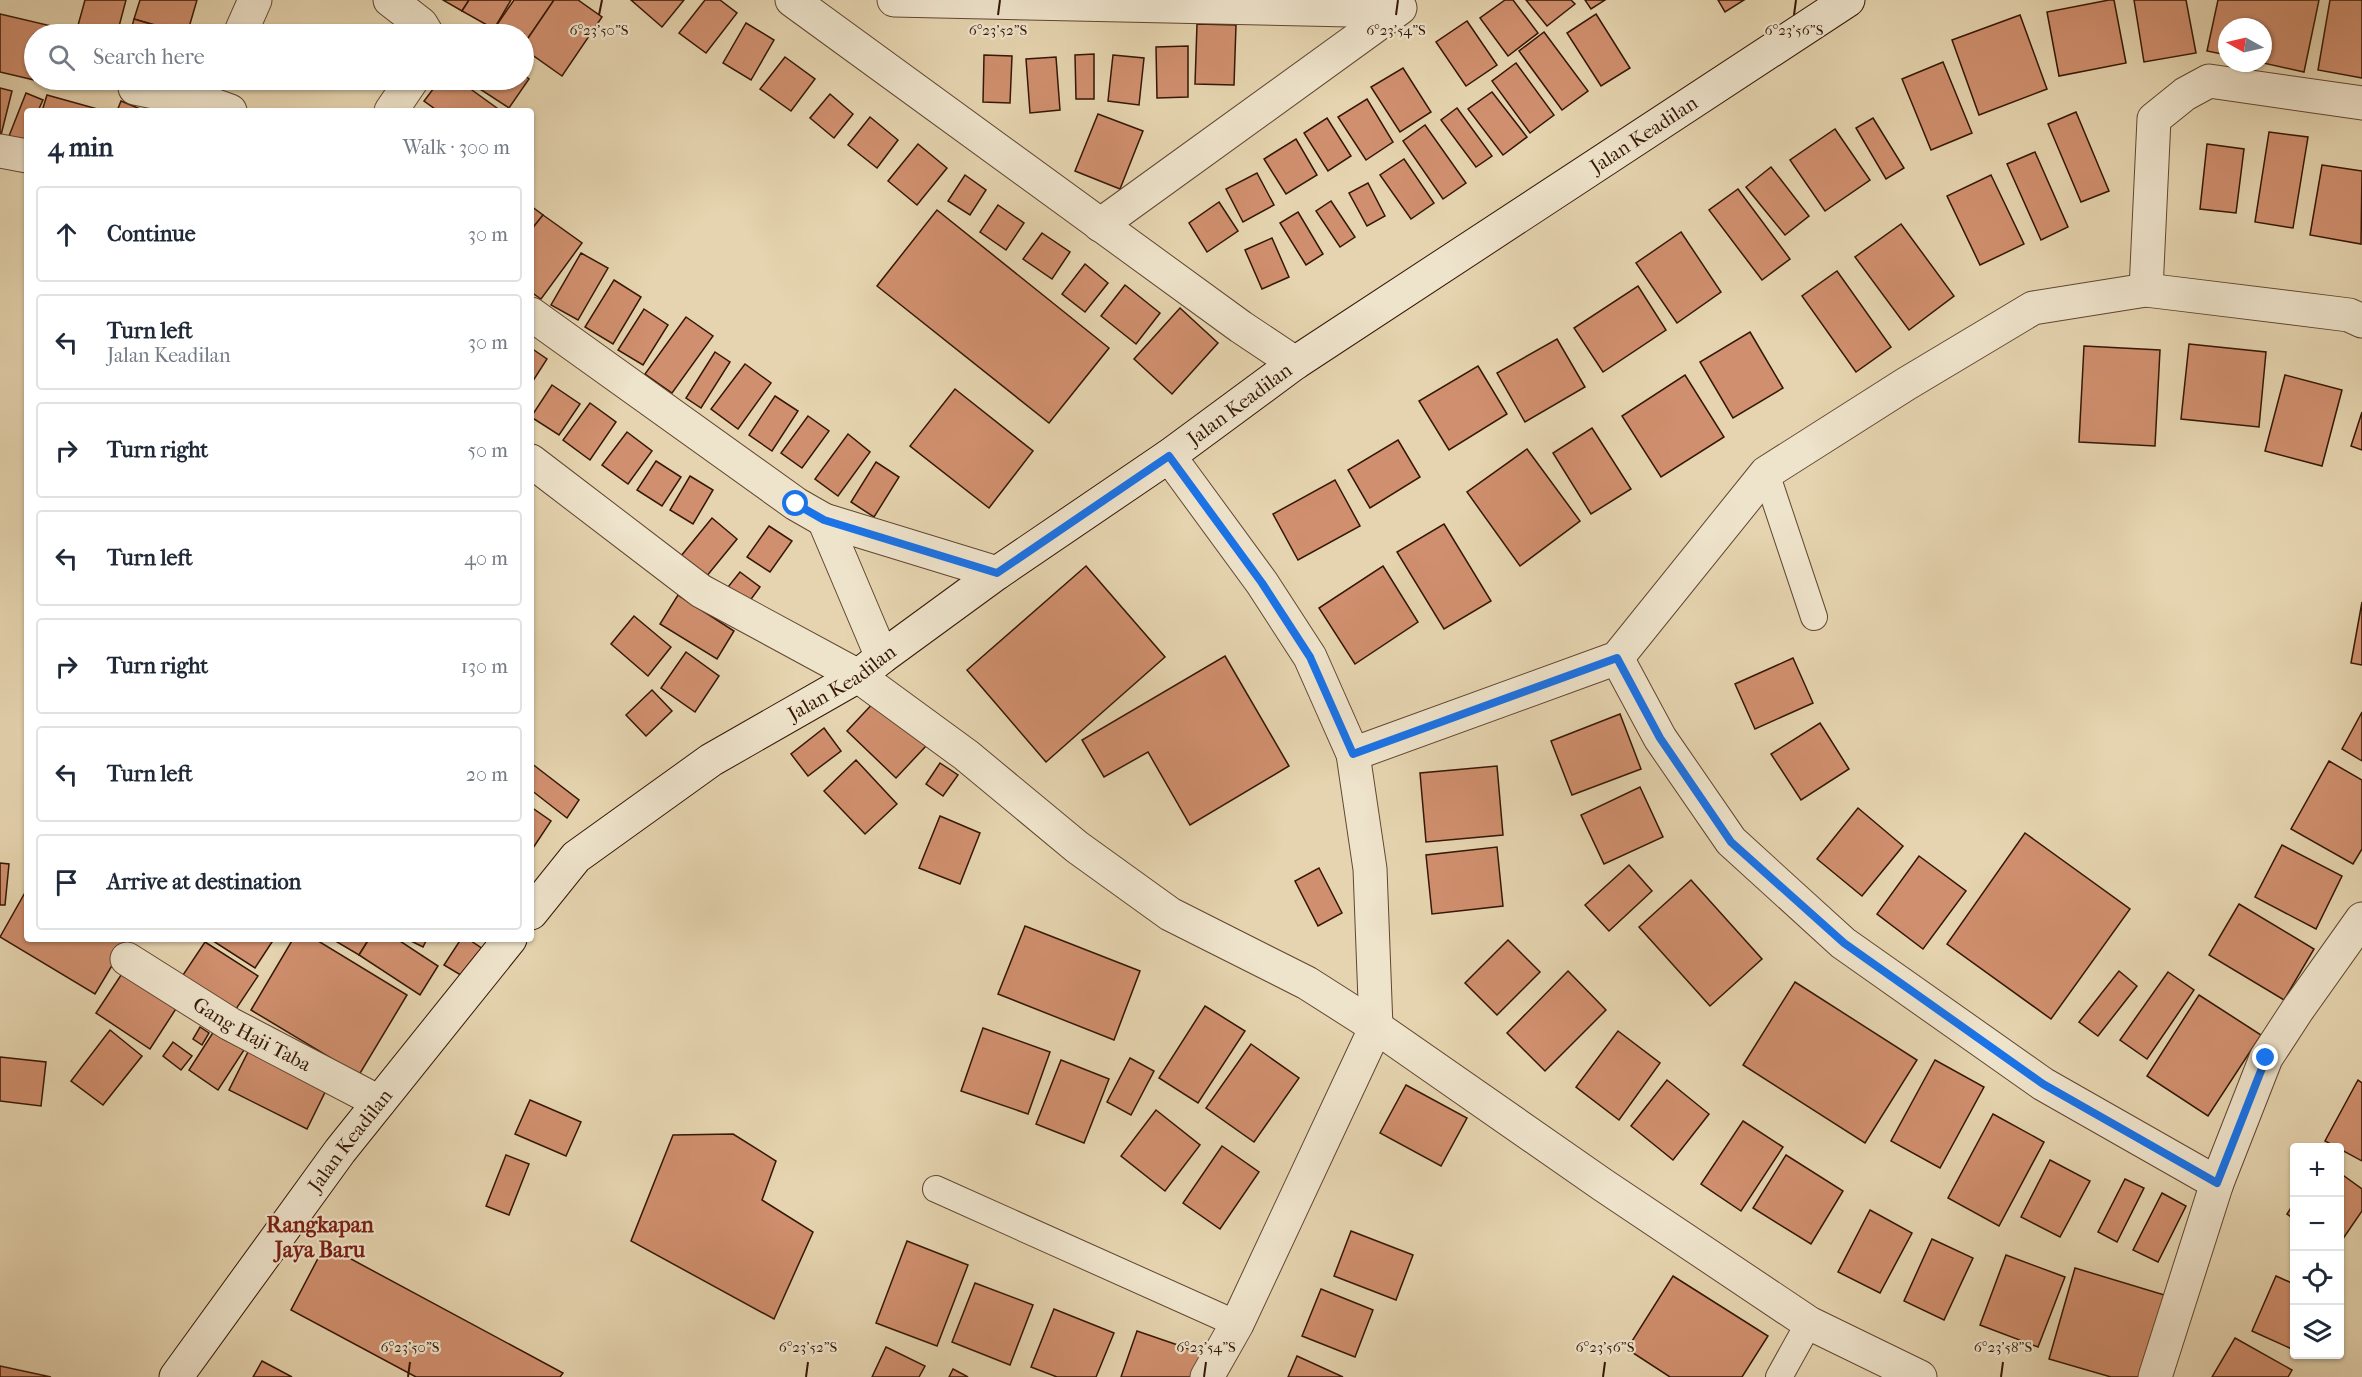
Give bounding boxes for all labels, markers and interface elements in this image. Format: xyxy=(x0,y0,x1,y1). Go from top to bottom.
north arrow xyxy=(2218,18,2272,72)
text: 6°23'50"S xyxy=(570,21,629,39)
text: 6°23'52"S xyxy=(969,21,1027,39)
text: 6°23'54"S xyxy=(1366,21,1426,39)
text: 6°23'56"S xyxy=(1765,21,1824,39)
search box xyxy=(24,24,534,90)
icon: search xyxy=(45,41,78,74)
text: Search here xyxy=(93,44,205,70)
street label: Jalan Keadilan xyxy=(1584,90,1702,179)
text: 4 min xyxy=(48,132,113,163)
text: Walk · 300 m xyxy=(403,136,510,159)
icon: ahead xyxy=(50,218,83,251)
text: Continue xyxy=(107,221,196,247)
text: 30 m xyxy=(468,223,508,246)
text: Turn left xyxy=(107,318,193,344)
icon: left xyxy=(50,326,83,359)
text: 30 m xyxy=(468,331,508,354)
text: Jalan Keadilan xyxy=(107,344,231,367)
street label: Jalan Keadilan xyxy=(1181,358,1296,451)
icon: right xyxy=(50,434,83,467)
text: Turn right xyxy=(107,437,208,463)
text: 50 m xyxy=(467,439,508,462)
route start xyxy=(782,490,808,516)
icon: left xyxy=(50,542,83,575)
text: Turn left xyxy=(107,545,193,571)
text: 40 m xyxy=(464,547,508,570)
street label: Jalan Keadilan xyxy=(782,639,900,726)
icon: right xyxy=(50,650,83,683)
text: Turn right xyxy=(107,653,208,679)
text: 130 m xyxy=(461,655,508,678)
icon: left xyxy=(50,758,83,791)
text: Turn left xyxy=(107,761,193,787)
text: 20 m xyxy=(466,763,508,786)
icon: arrive xyxy=(50,866,83,899)
text: Arrive at destination xyxy=(107,869,301,895)
street label: Gang Haji Taba xyxy=(189,992,316,1076)
route end xyxy=(2252,1044,2278,1070)
street label: Jalan Keadilan xyxy=(302,1084,397,1197)
map controls xyxy=(2290,1143,2344,1359)
button: + xyxy=(2290,1143,2344,1197)
button: − xyxy=(2290,1197,2344,1251)
district label: Rangkapan Jaya Baru xyxy=(266,1212,374,1263)
button: locate xyxy=(2290,1251,2344,1305)
button: layers xyxy=(2290,1305,2344,1359)
text: 6°23'50"S xyxy=(381,1338,440,1356)
text: 6°23'52"S xyxy=(779,1338,837,1356)
text: 6°23'54"S xyxy=(1176,1338,1236,1356)
text: 6°23'56"S xyxy=(1576,1338,1635,1356)
text: 6°23'58"S xyxy=(1974,1338,2032,1356)

